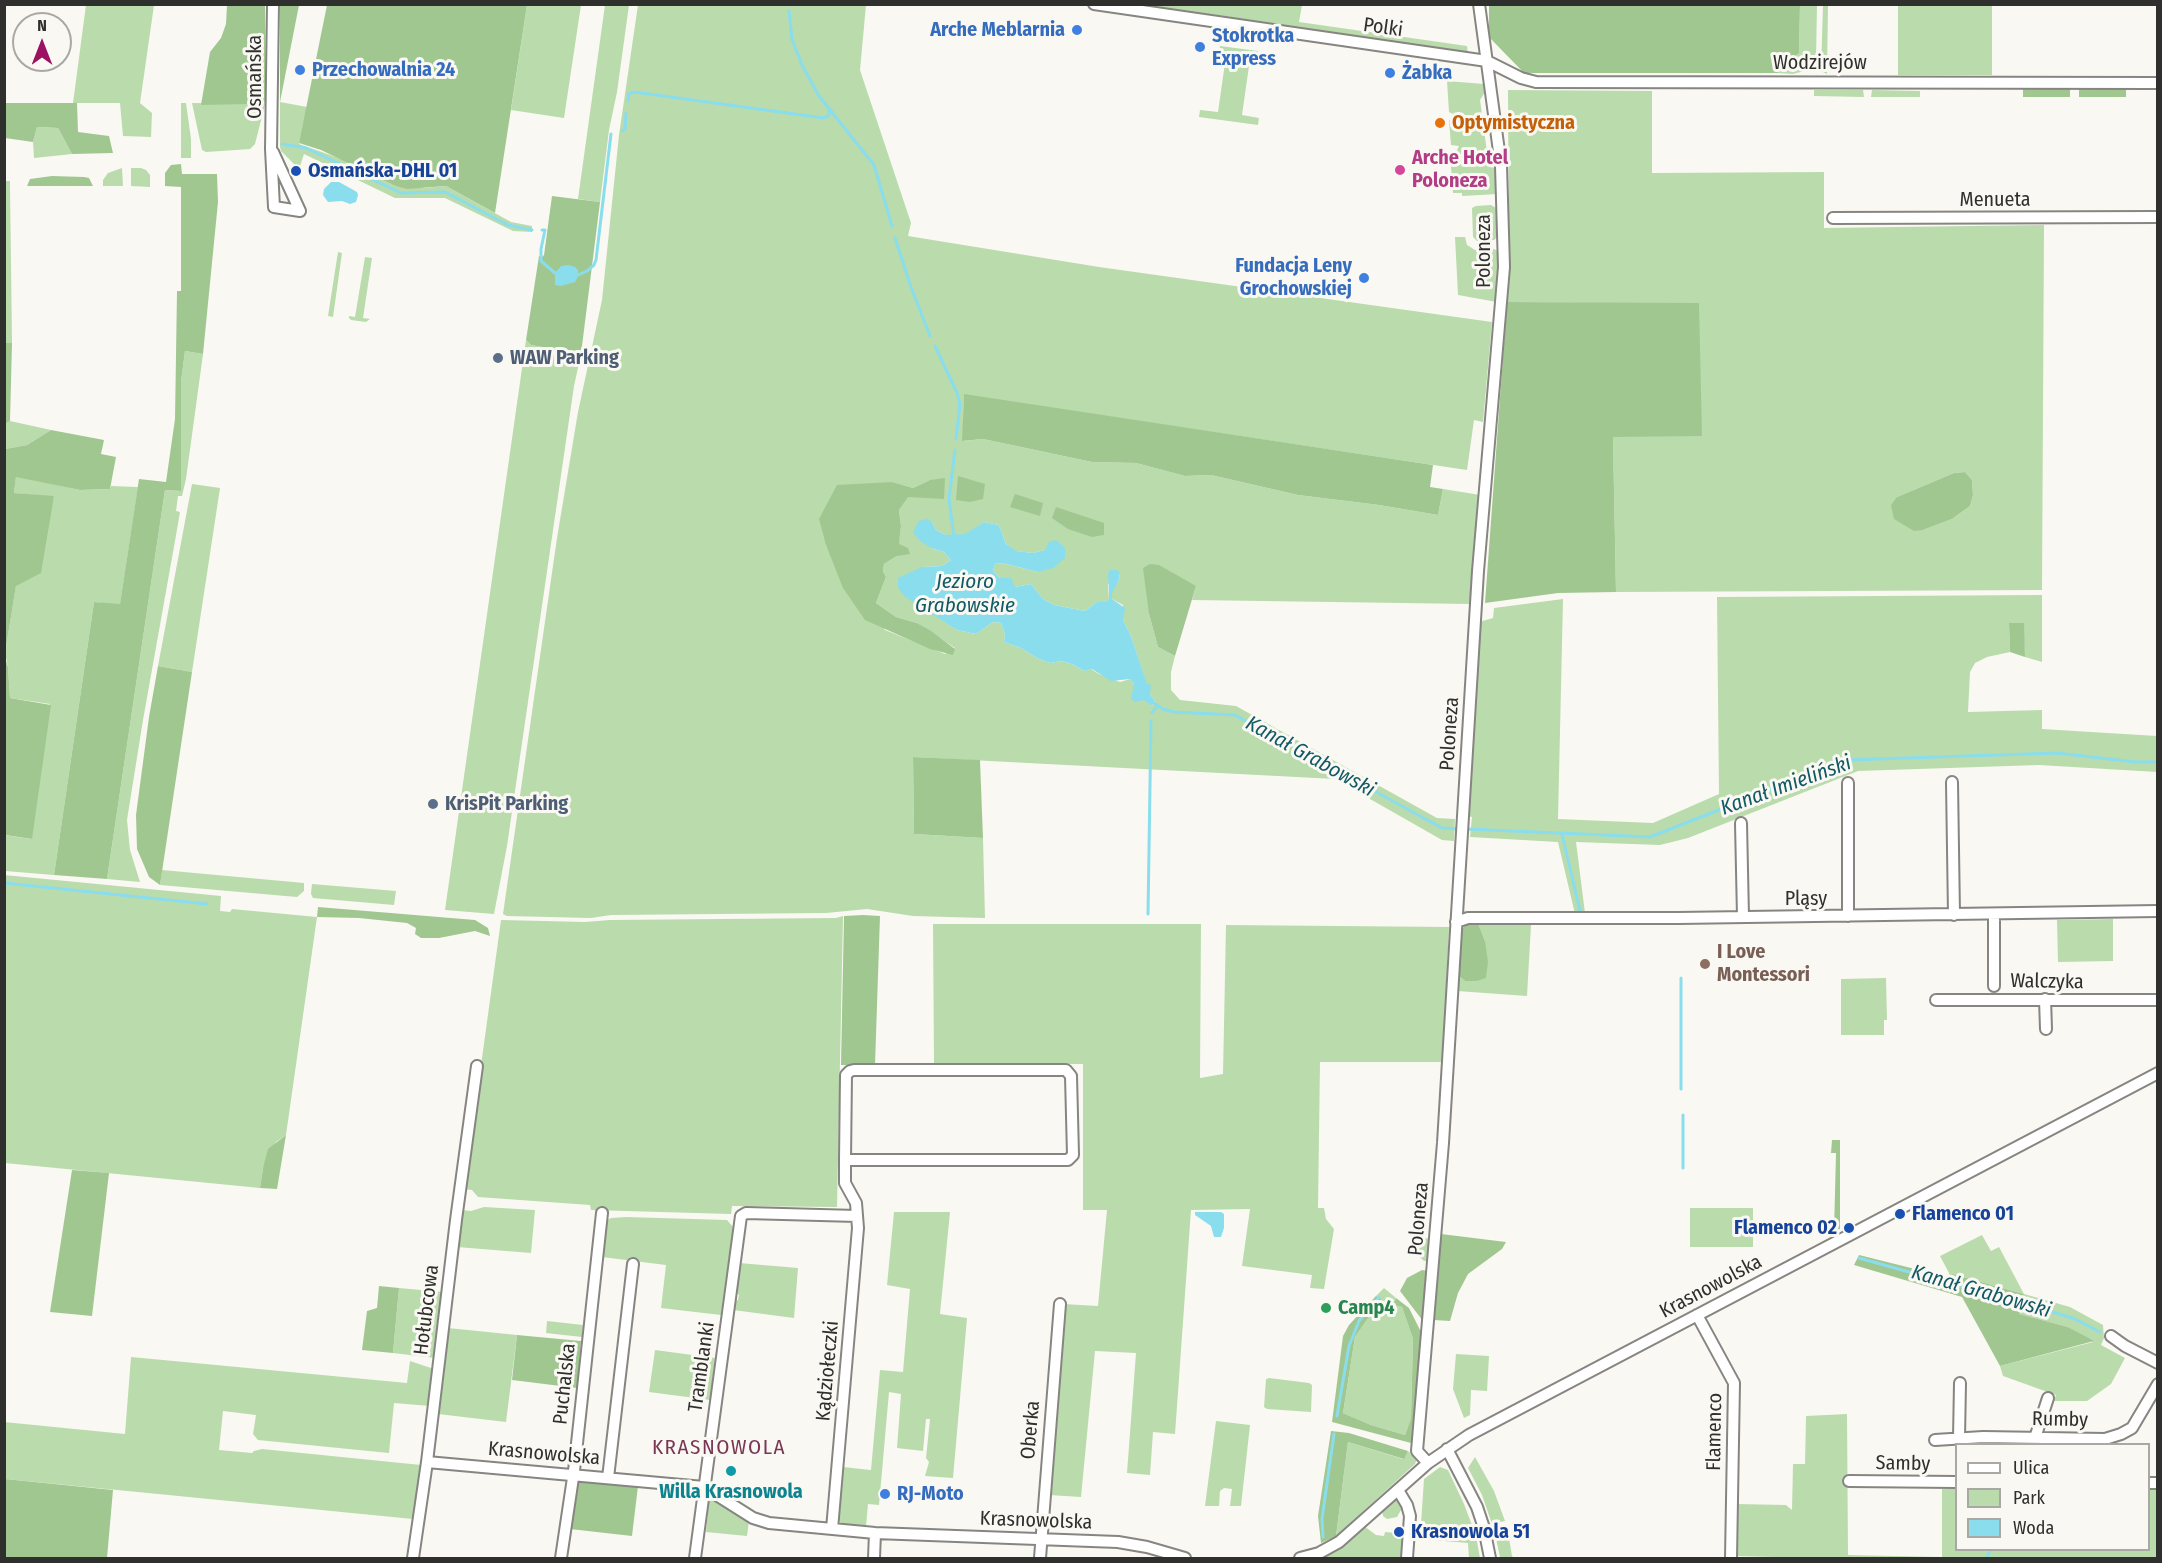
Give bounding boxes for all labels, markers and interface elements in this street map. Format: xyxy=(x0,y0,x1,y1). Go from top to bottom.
north arrow xyxy=(12,12,72,72)
street label: Polki xyxy=(1362,13,1404,43)
text: N xyxy=(37,16,47,35)
place label: Arche Meblarnia xyxy=(930,18,1065,42)
marker: Arche Meblarnia xyxy=(1070,23,1084,37)
place label: Stokrotka Express xyxy=(1212,24,1294,71)
street label: Osmańska xyxy=(243,35,267,119)
marker: Stokrotka Express xyxy=(1193,40,1207,54)
street label: Wodzirejów xyxy=(1773,51,1867,75)
place label: Przechowalnia 24 xyxy=(312,58,455,82)
place label: Żabka xyxy=(1402,61,1452,85)
marker: Przechowalnia 24 xyxy=(293,63,307,77)
marker: Żabka xyxy=(1383,66,1397,80)
place label: Optymistyczna xyxy=(1452,111,1575,135)
marker: Optymistyczna xyxy=(1433,116,1447,130)
place label: Arche Hotel Poloneza xyxy=(1412,146,1508,193)
place label: Osmańska-DHL 01 xyxy=(308,159,457,183)
marker: Arche Hotel Poloneza xyxy=(1393,163,1407,177)
marker: Osmańska-DHL 01 xyxy=(289,164,303,178)
street label: Menueta xyxy=(1959,188,2031,212)
street label: Poloneza xyxy=(1472,214,1496,288)
place label: Fundacja Leny Grochowskiej xyxy=(1235,254,1352,301)
marker: Fundacja Leny Grochowskiej xyxy=(1357,271,1371,285)
place label: WAW Parking xyxy=(510,346,619,370)
marker: WAW Parking xyxy=(491,351,505,365)
water label: Jezioro Grabowskie xyxy=(915,569,1015,619)
street label: Poloneza xyxy=(1435,696,1465,772)
water label: Kanał Grabowski xyxy=(1241,711,1379,803)
water label: Kanał Imieliński xyxy=(1717,751,1855,821)
place label: KrisPit Parking xyxy=(445,792,568,816)
marker: KrisPit Parking xyxy=(426,797,440,811)
street label: Pląsy xyxy=(1785,887,1827,911)
place label: I Love Montessori xyxy=(1717,940,1810,987)
marker: I Love Montessori xyxy=(1698,957,1712,971)
street label: Walczyka xyxy=(2010,969,2084,995)
street label: Poloneza xyxy=(1404,1181,1434,1257)
place label: Flamenco 01 xyxy=(1912,1202,2014,1226)
marker: Flamenco 01 xyxy=(1893,1207,1907,1221)
place label: Flamenco 02 xyxy=(1734,1216,1837,1240)
marker: Flamenco 02 xyxy=(1842,1221,1856,1235)
street label: Krasnowolska xyxy=(1656,1250,1766,1324)
water label: Kanał Grabowski xyxy=(1908,1260,2054,1324)
street label: Hołubcowa xyxy=(410,1263,444,1357)
place label: Camp4 xyxy=(1338,1296,1395,1320)
marker: Camp4 xyxy=(1319,1301,1333,1315)
street label: Tramblanki xyxy=(684,1320,720,1414)
street label: Kądziołeczki xyxy=(812,1320,844,1422)
street label: Puchalska xyxy=(549,1342,581,1426)
street label: Flamenco xyxy=(1702,1393,1728,1471)
street label: Oberka xyxy=(1016,1400,1046,1460)
street label: Rumby xyxy=(2032,1408,2088,1432)
district label: KRASNOWOLA xyxy=(652,1435,786,1461)
street label: Krasnowolska xyxy=(487,1437,601,1471)
legend xyxy=(1955,1443,2150,1551)
street label: Samby xyxy=(1876,1452,1930,1476)
text: Ulica xyxy=(2013,1457,2049,1479)
marker: Willa Krasnowola xyxy=(724,1464,738,1478)
place label: Willa Krasnowola xyxy=(659,1480,803,1504)
place label: RJ-Moto xyxy=(897,1482,964,1506)
marker: RJ-Moto xyxy=(878,1487,892,1501)
text: Park xyxy=(2013,1487,2045,1509)
street label: Krasnowolska xyxy=(979,1507,1093,1535)
text: Woda xyxy=(2013,1517,2054,1539)
place label: Krasnowola 51 xyxy=(1411,1520,1530,1544)
marker: Krasnowola 51 xyxy=(1392,1525,1406,1539)

